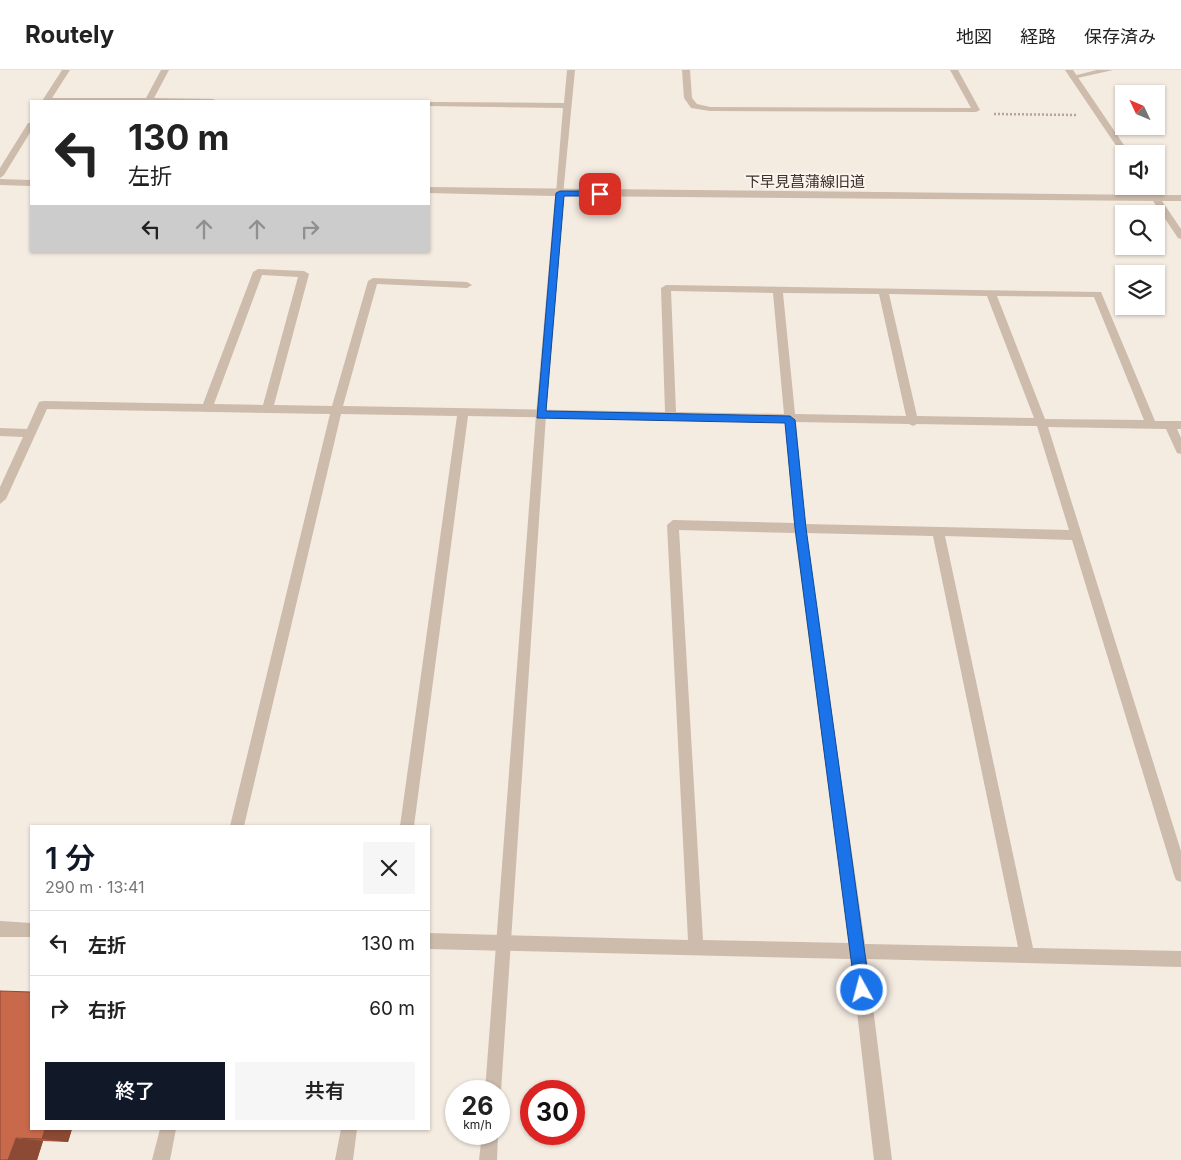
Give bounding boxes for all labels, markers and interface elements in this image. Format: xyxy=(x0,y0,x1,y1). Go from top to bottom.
text: Routely xyxy=(25,20,114,49)
text: 地図 xyxy=(956,26,992,47)
text: 経路 xyxy=(1020,26,1056,47)
text: 保存済み xyxy=(1084,26,1156,47)
north arrow xyxy=(1115,85,1165,135)
map controls xyxy=(1115,85,1165,315)
text: 130 m xyxy=(128,116,230,158)
icon: left xyxy=(45,120,110,185)
button: sound xyxy=(1115,145,1165,195)
text: 左折 xyxy=(128,163,172,189)
street label: 下早見菖蒲線旧道 xyxy=(745,172,865,191)
pin xyxy=(579,173,621,215)
icon: arrive xyxy=(586,180,614,208)
button: search xyxy=(1115,205,1165,255)
icon: left xyxy=(137,215,165,243)
icon: ahead xyxy=(190,215,218,243)
icon: ahead xyxy=(243,215,271,243)
icon: right xyxy=(296,215,324,243)
button: layers xyxy=(1115,265,1165,315)
text: 1 分 xyxy=(45,840,95,876)
button: close xyxy=(363,842,415,894)
text: 290 m · 13:41 xyxy=(45,877,144,897)
icon: left xyxy=(45,929,73,957)
text: 130 m xyxy=(362,932,415,955)
text: 左折 xyxy=(88,934,126,957)
position arrow xyxy=(835,963,887,1015)
icon: right xyxy=(45,994,73,1022)
text: 60 m xyxy=(369,997,415,1020)
text: 右折 xyxy=(88,999,126,1022)
button: 終了 xyxy=(45,1062,225,1120)
button: 共有 xyxy=(235,1062,415,1120)
speed limit sign: 30 xyxy=(520,1080,585,1145)
text: 26 xyxy=(462,1091,493,1121)
text: km/h xyxy=(463,1117,492,1132)

